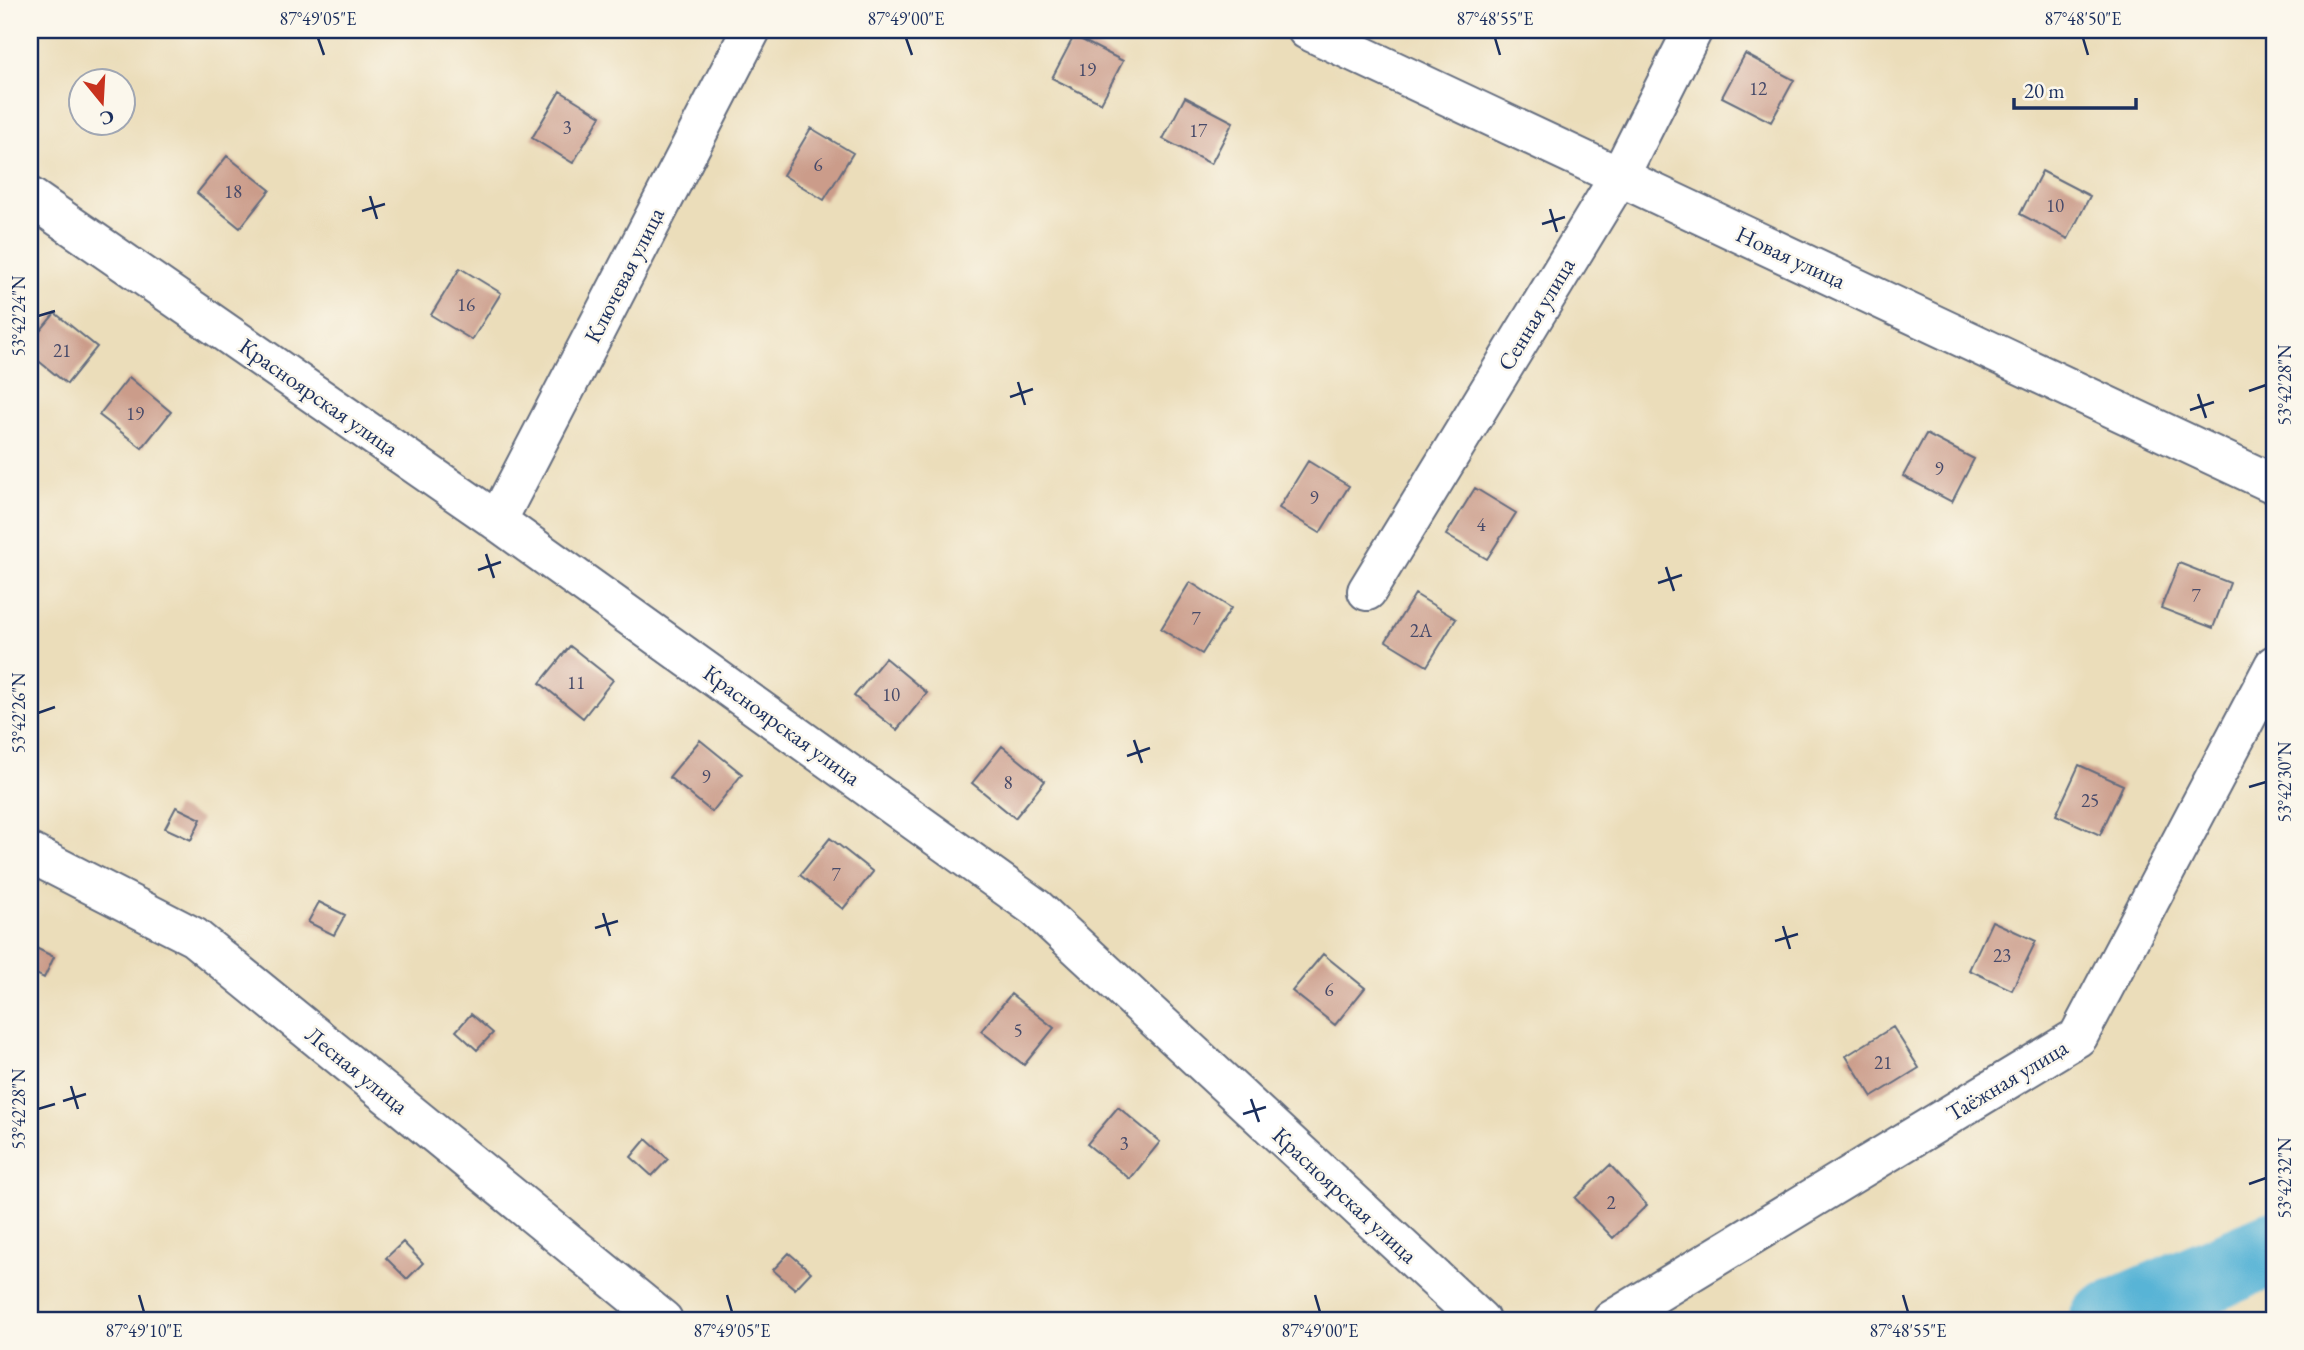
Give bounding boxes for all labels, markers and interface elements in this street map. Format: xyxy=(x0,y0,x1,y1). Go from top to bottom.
text: 87°49'05"E xyxy=(280,7,356,30)
text: 87°49'00"E xyxy=(868,7,944,30)
text: 87°48'55"E xyxy=(1457,7,1533,30)
text: 87°48'50"E xyxy=(2045,7,2121,30)
house number: 19 xyxy=(1078,57,1096,82)
north arrow xyxy=(66,66,136,136)
scale bar xyxy=(2014,66,2136,110)
house number: 12 xyxy=(1749,76,1767,101)
text: 20 m xyxy=(2024,77,2065,104)
text: С xyxy=(97,104,117,132)
house number: 3 xyxy=(562,115,572,140)
house number: 17 xyxy=(1189,118,1208,143)
house number: 6 xyxy=(813,152,823,177)
house number: 18 xyxy=(224,179,242,204)
house number: 10 xyxy=(2046,193,2064,218)
street label: Ключевая улица xyxy=(577,201,671,348)
street label: Новая улица xyxy=(1731,219,1851,296)
street label: Сенная улица xyxy=(1490,251,1582,376)
text: 53°42'24"N xyxy=(7,275,30,356)
house number: 16 xyxy=(457,292,475,317)
street label: Красноярская улица xyxy=(234,331,405,464)
house number: 21 xyxy=(53,338,71,363)
text: 53°42'28"N xyxy=(2273,344,2296,425)
house number: 19 xyxy=(126,401,144,426)
house number: 9 xyxy=(1934,456,1944,481)
house number: 9 xyxy=(1309,485,1319,510)
house number: 4 xyxy=(1476,512,1486,537)
house number: 7 xyxy=(2191,583,2201,608)
house number: 7 xyxy=(1191,606,1201,631)
house number: 2А xyxy=(1410,618,1433,643)
street label: Красноярская улица xyxy=(697,658,867,793)
house number: 11 xyxy=(567,670,585,695)
text: 53°42'26"N xyxy=(7,672,30,753)
house number: 10 xyxy=(882,682,900,707)
text: 53°42'30"N xyxy=(2273,741,2296,822)
house number: 9 xyxy=(701,764,711,789)
house number: 8 xyxy=(1003,770,1013,795)
house number: 25 xyxy=(2081,788,2099,813)
house number: 7 xyxy=(831,862,841,887)
house number: 23 xyxy=(1993,943,2011,968)
house number: 6 xyxy=(1324,977,1334,1002)
house number: 5 xyxy=(1013,1018,1023,1043)
street label: Лесная улица xyxy=(299,1019,415,1121)
street label: Таёжная улица xyxy=(1941,1032,2074,1128)
house number: 21 xyxy=(1874,1050,1892,1075)
text: 53°42'28"N xyxy=(7,1068,30,1149)
street label: Красноярская улица xyxy=(1266,1120,1424,1270)
house number: 3 xyxy=(1119,1131,1129,1156)
text: 53°42'32"N xyxy=(2273,1137,2296,1218)
house number: 2 xyxy=(1606,1190,1616,1215)
text: 87°49'10"E xyxy=(106,1319,182,1342)
text: 87°49'05"E xyxy=(694,1319,770,1342)
text: 87°49'00"E xyxy=(1282,1319,1358,1342)
text: 87°48'55"E xyxy=(1870,1319,1946,1342)

